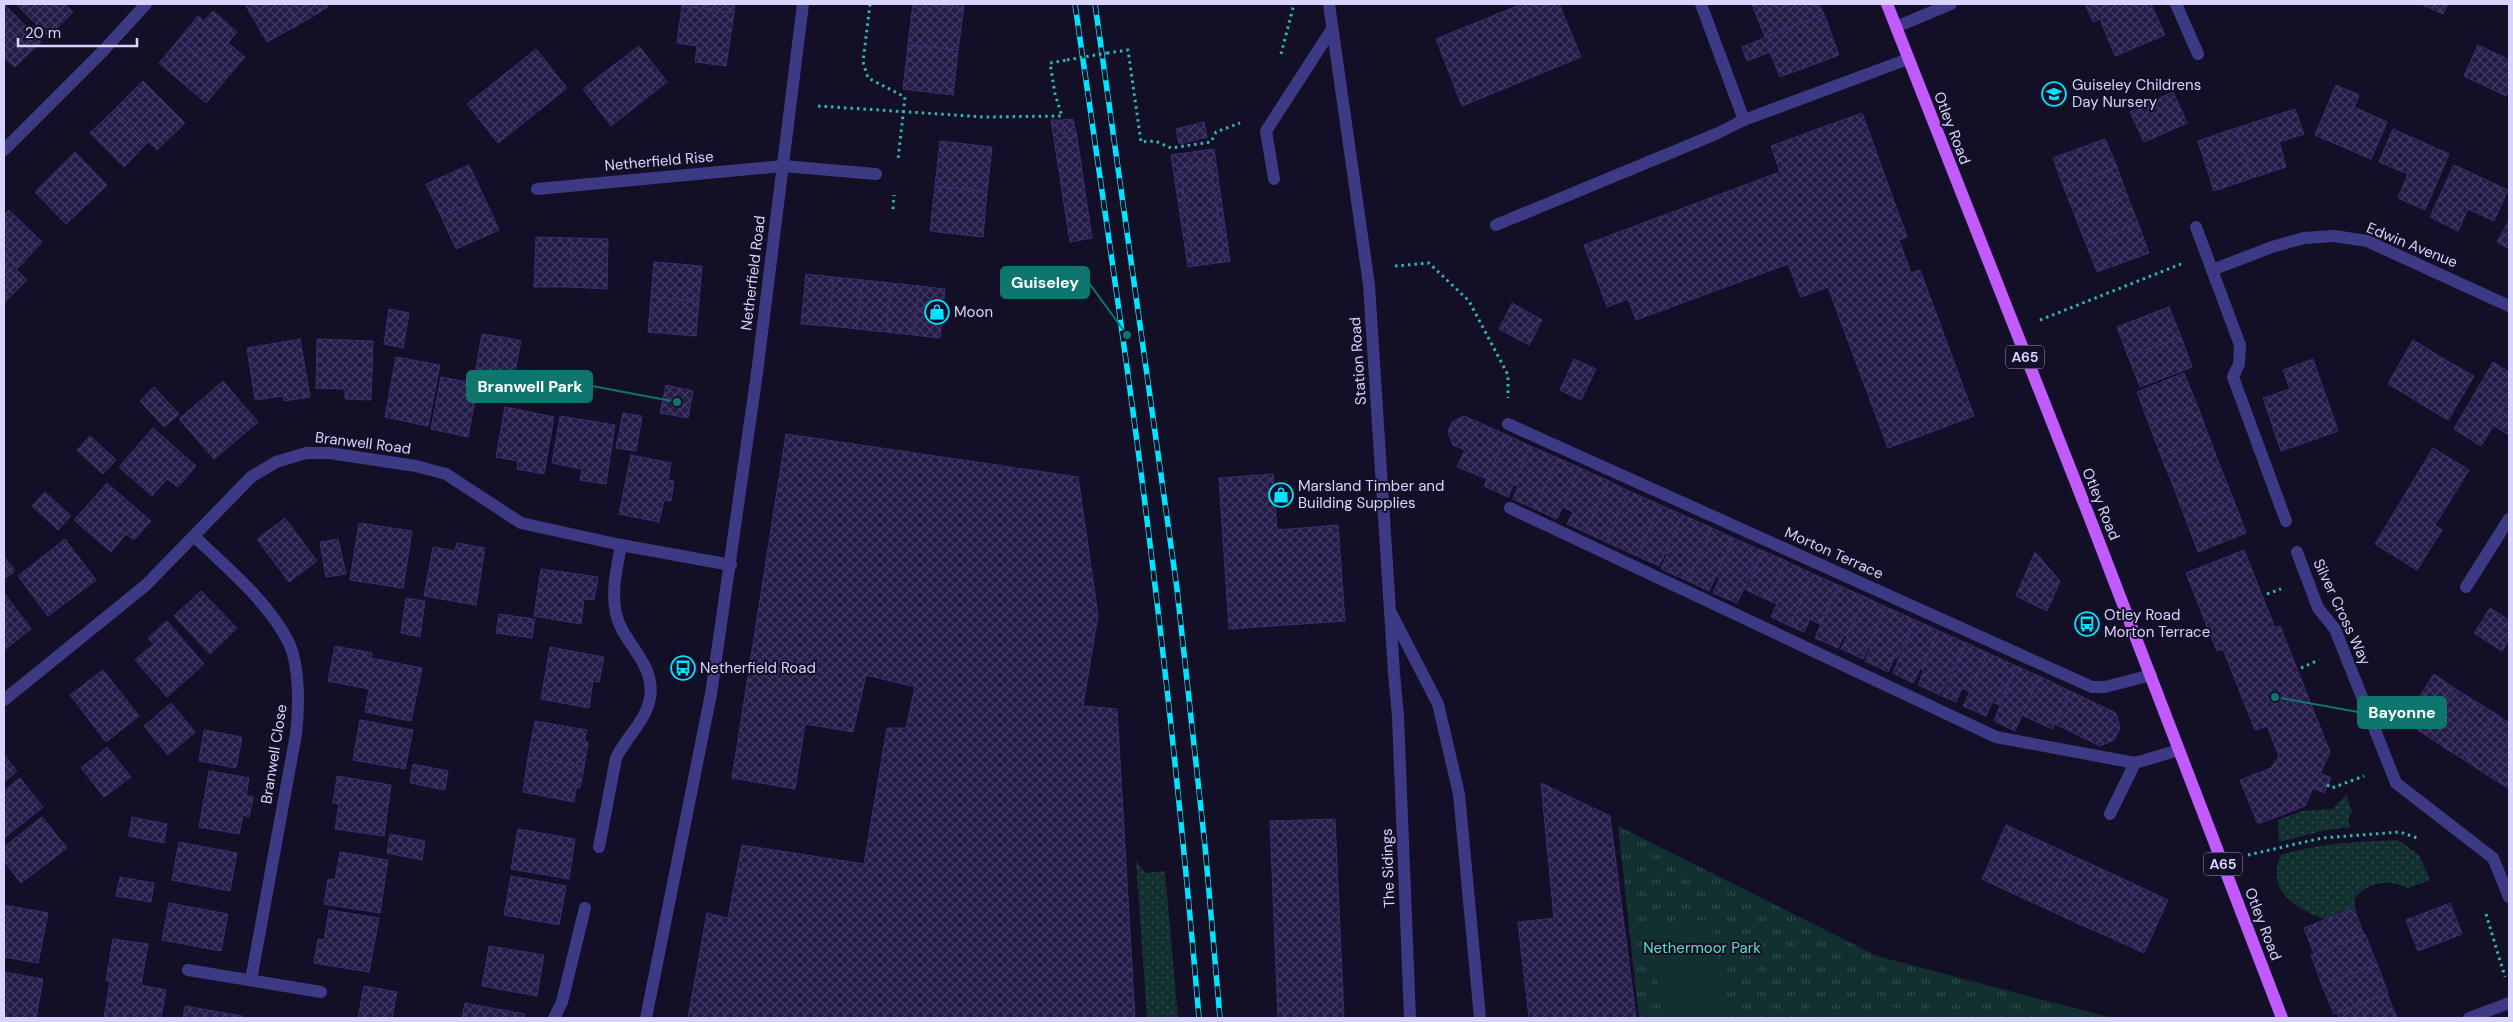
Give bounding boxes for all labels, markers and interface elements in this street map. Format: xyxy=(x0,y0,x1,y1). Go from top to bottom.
scale bar xyxy=(18,15,136,47)
text: 20 m xyxy=(25,23,61,43)
place label: Guiseley Childrens Day Nursery xyxy=(2072,75,2201,112)
school or university icon: Guiseley Childrens Day Nursery xyxy=(2041,81,2067,107)
street label: Otley Road xyxy=(1929,89,1975,167)
street label: Netherfield Rise xyxy=(604,146,714,176)
street label: Netherfield Road xyxy=(736,214,770,332)
street label: Edwin Avenue xyxy=(2364,218,2460,272)
callout: Guiseley xyxy=(1001,267,1089,298)
text: Guiseley xyxy=(1011,272,1079,293)
shop icon: Moon xyxy=(924,299,950,325)
place label: Moon xyxy=(954,302,993,322)
street label: Station Road xyxy=(1345,316,1371,406)
road number: A65 xyxy=(2006,346,2044,368)
callout: Branwell Park xyxy=(467,371,592,402)
text: Branwell Park xyxy=(477,376,583,397)
street label: Branwell Road xyxy=(314,427,412,459)
street label: Otley Road xyxy=(2077,465,2125,543)
place label: Marsland Timber and Building Supplies xyxy=(1298,476,1444,513)
shop icon: Marsland Timber and Building Supplies xyxy=(1268,482,1294,508)
street label: Morton Terrace xyxy=(1781,522,1887,584)
street label: Silver Cross Way xyxy=(2309,556,2376,669)
place label: Otley Road Morton Terrace xyxy=(2104,605,2210,642)
bus stop icon: Otley Road Morton Terrace xyxy=(2074,611,2100,637)
bus stop icon: Netherfield Road xyxy=(670,655,696,681)
place label: Netherfield Road xyxy=(700,658,816,678)
callout: Bayonne xyxy=(2358,697,2446,728)
text: Bayonne xyxy=(2368,702,2436,723)
street label: Branwell Close xyxy=(256,703,292,805)
street label: The Sidings xyxy=(1377,828,1399,908)
road number: A65 xyxy=(2204,852,2242,876)
street label: Otley Road xyxy=(2240,885,2286,963)
park label: Nethermoor Park xyxy=(1643,938,1761,958)

